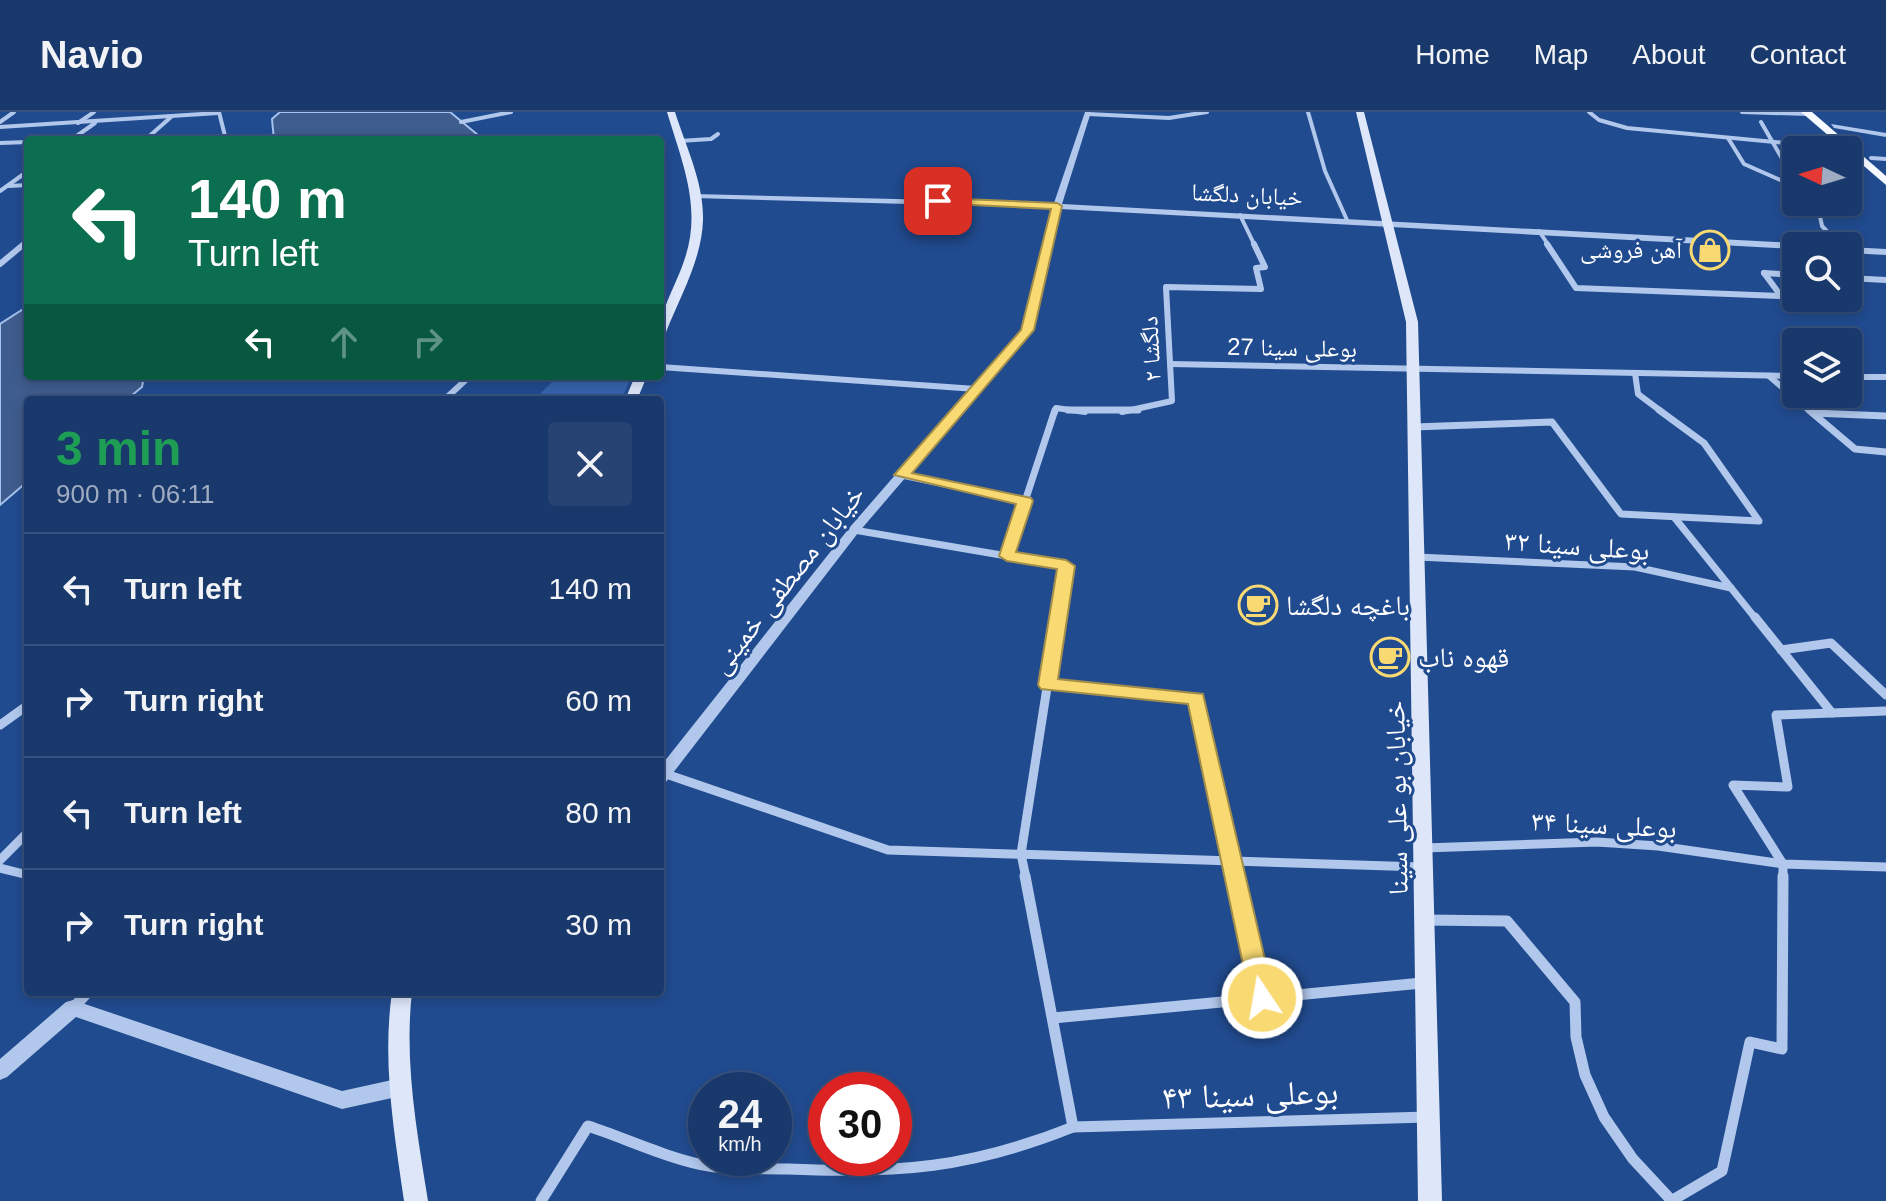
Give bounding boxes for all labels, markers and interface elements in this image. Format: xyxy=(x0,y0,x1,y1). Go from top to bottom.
text: Navio xyxy=(40,34,143,76)
text: Home xyxy=(1415,39,1490,70)
text: Map xyxy=(1534,39,1588,70)
text: About xyxy=(1632,39,1706,70)
text: Contact xyxy=(1750,39,1846,70)
north arrow xyxy=(1782,136,1862,216)
map controls xyxy=(1782,136,1862,408)
text: 140 m xyxy=(188,167,347,230)
pin xyxy=(904,167,972,235)
icon: left xyxy=(56,168,160,272)
street label: خیابان دلگشا xyxy=(1191,178,1303,212)
icon: arrive xyxy=(916,179,960,223)
shop icon: آهن فروشی xyxy=(1689,229,1731,271)
button: search xyxy=(1782,232,1862,312)
text: Turn left xyxy=(188,233,319,274)
place label: آهن فروشی xyxy=(1580,236,1683,264)
street label: دلگشا ۲ xyxy=(1135,316,1166,382)
icon: left xyxy=(238,320,282,364)
icon: ahead xyxy=(322,320,366,364)
icon: right xyxy=(406,320,450,364)
button: layers xyxy=(1782,328,1862,408)
street label: بوعلی سینا 27 xyxy=(1227,333,1357,363)
text: 3 min xyxy=(56,422,181,475)
button: close xyxy=(548,422,632,506)
text: 900 m · 06:11 xyxy=(56,479,215,509)
street label: خیابان مصطفی خمینی xyxy=(704,479,872,681)
street label: بوعلی سینا ۳۲ xyxy=(1503,525,1651,568)
icon: left xyxy=(56,567,100,611)
text: Turn left xyxy=(124,572,242,605)
text: 140 m xyxy=(549,572,632,605)
cafe icon: باغچه دلگشا xyxy=(1237,584,1279,626)
place label: باغچه دلگشا xyxy=(1286,590,1410,622)
cafe icon: قهوه ناب xyxy=(1369,636,1411,678)
place label: قهوه ناب xyxy=(1418,642,1509,673)
icon: right xyxy=(56,679,100,723)
text: Turn right xyxy=(124,684,263,717)
text: 60 m xyxy=(565,684,632,717)
street label: خیابان بو علی سینا xyxy=(1379,701,1416,895)
icon: left xyxy=(56,791,100,835)
text: Turn left xyxy=(124,796,242,829)
text: 80 m xyxy=(565,796,632,829)
street label: بوعلی سینا ۳۴ xyxy=(1530,805,1677,846)
icon: right xyxy=(56,903,100,947)
text: Turn right xyxy=(124,908,263,941)
text: 30 m xyxy=(565,908,632,941)
position arrow xyxy=(1220,956,1304,1040)
speed limit sign: 30 xyxy=(808,1072,912,1176)
street label: بوعلی سینا ۴۳ xyxy=(1161,1072,1339,1118)
text: 24 xyxy=(718,1092,762,1136)
text: km/h xyxy=(718,1133,762,1155)

